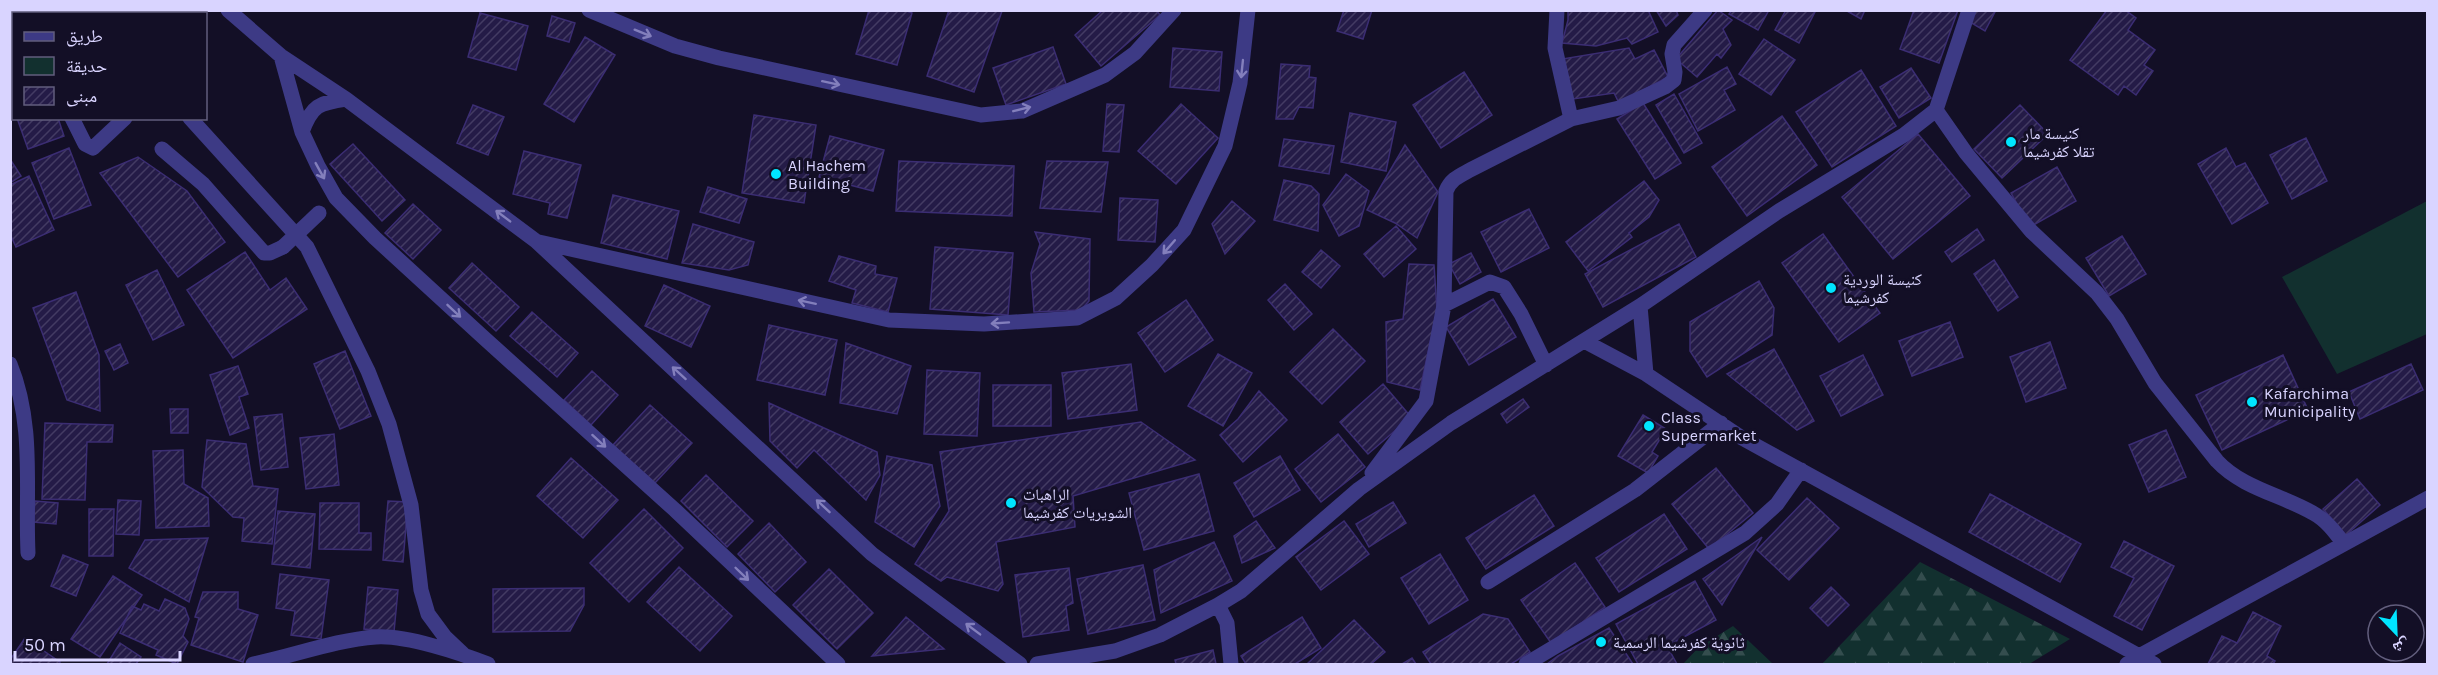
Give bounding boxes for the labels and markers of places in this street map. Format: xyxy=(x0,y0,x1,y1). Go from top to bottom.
place label: كنيسة مار تقلا كفرشيما xyxy=(2022,124,2095,161)
marker: كنيسة مار تقلا كفرشيما xyxy=(2004,135,2018,149)
place label: Al Hachem Building xyxy=(788,156,866,193)
marker: Al Hachem Building xyxy=(769,167,783,181)
place label: كنيسة الوردية كفرشيما xyxy=(1843,270,1922,307)
marker: كنيسة الوردية كفرشيما xyxy=(1824,281,1838,295)
place label: Kafarchima Municipality xyxy=(2264,384,2356,421)
marker: Kafarchima Municipality xyxy=(2245,395,2259,409)
place label: Class Supermarket xyxy=(1661,408,1757,445)
marker: Class Supermarket xyxy=(1642,419,1656,433)
place label: الراهبات الشويريات كفرشيما xyxy=(1023,485,1132,522)
marker: الراهبات الشويريات كفرشيما xyxy=(1004,496,1018,510)
place label: ثانوية كفرشيما الرسمية xyxy=(1613,633,1745,652)
marker: ثانوية كفرشيما الرسمية xyxy=(1594,635,1608,649)

